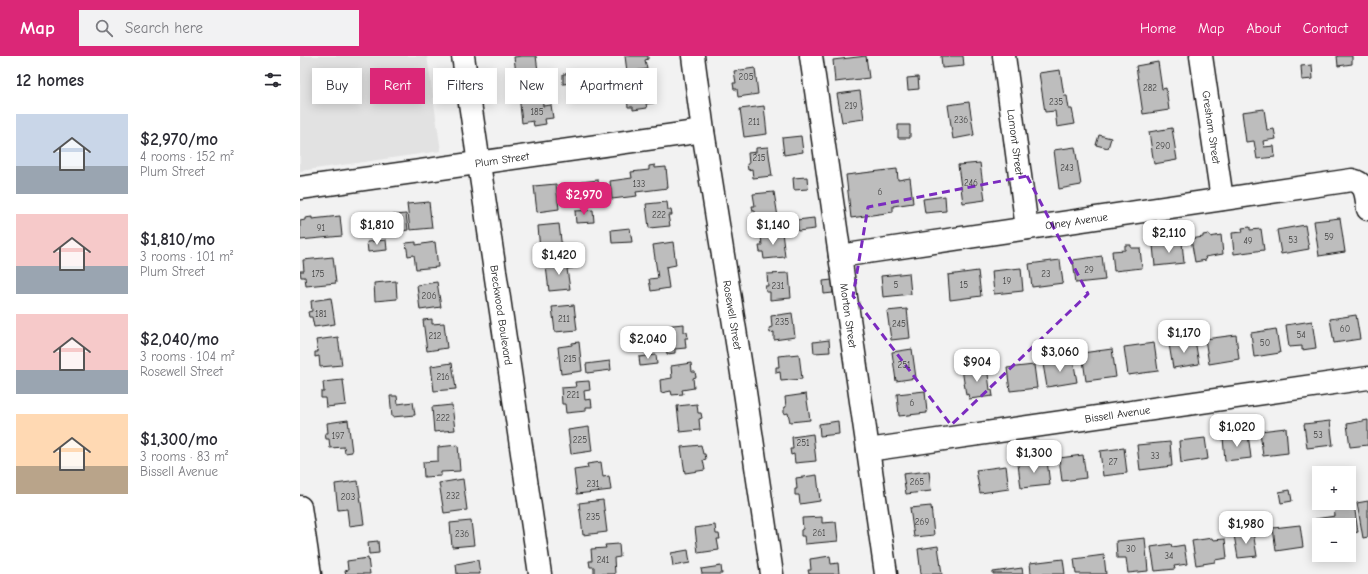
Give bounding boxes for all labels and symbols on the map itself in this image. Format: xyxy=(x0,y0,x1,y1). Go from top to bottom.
house number: 205 xyxy=(738,72,754,82)
house number: 282 xyxy=(1143,83,1157,93)
street label: Gresham Street xyxy=(1200,90,1223,166)
house number: 235 xyxy=(1049,97,1063,107)
house number: 219 xyxy=(844,101,858,111)
house number: 185 xyxy=(530,107,544,117)
street label: Lamont Street xyxy=(1005,108,1026,177)
house number: 236 xyxy=(954,115,968,125)
house number: 211 xyxy=(748,117,760,127)
house number: 290 xyxy=(1156,141,1170,151)
street label: Plum Street xyxy=(474,149,531,170)
house number: 215 xyxy=(752,153,766,163)
house number: 243 xyxy=(1060,163,1074,173)
house number: 246 xyxy=(964,178,978,188)
house number: 133 xyxy=(633,179,645,189)
pin: $2,970 xyxy=(551,182,617,216)
house number: 6 xyxy=(878,187,883,197)
house number: 222 xyxy=(652,210,666,220)
street label: Olney Avenue xyxy=(1044,210,1109,232)
pin: $1,810 xyxy=(344,212,410,246)
pin: $1,140 xyxy=(740,212,806,246)
pin: $2,110 xyxy=(1136,220,1202,254)
house number: 91 xyxy=(317,223,326,233)
house number: 59 xyxy=(1324,232,1334,242)
house number: 53 xyxy=(1288,235,1298,245)
house number: 49 xyxy=(1243,236,1253,246)
pin: $1,420 xyxy=(526,242,592,276)
street label: Breckwood Boulevard xyxy=(488,264,515,366)
house number: 29 xyxy=(1084,265,1094,275)
house number: 175 xyxy=(312,269,324,279)
house number: 23 xyxy=(1041,269,1051,279)
house number: 19 xyxy=(1003,276,1011,286)
street label: Rosewell Street xyxy=(721,279,745,352)
house number: 5 xyxy=(894,280,899,290)
house number: 15 xyxy=(960,280,968,290)
house number: 231 xyxy=(772,281,785,291)
street label: Morton Street xyxy=(837,282,860,349)
house number: 206 xyxy=(421,291,437,301)
house number: 181 xyxy=(315,309,327,319)
house number: 211 xyxy=(558,314,570,324)
house number: 235 xyxy=(775,317,789,327)
house number: 245 xyxy=(892,319,906,329)
pin: $1,170 xyxy=(1151,320,1217,354)
house number: 60 xyxy=(1340,324,1350,334)
pin: $2,040 xyxy=(615,326,681,360)
house number: 54 xyxy=(1296,330,1306,340)
house number: 212 xyxy=(429,331,442,341)
house number: 50 xyxy=(1260,338,1270,348)
pin: $3,060 xyxy=(1027,339,1093,373)
pin: $904 xyxy=(953,349,1001,383)
house number: 215 xyxy=(563,354,577,364)
house number: 251 xyxy=(897,360,911,370)
house number: 216 xyxy=(436,372,450,382)
house number: 221 xyxy=(567,390,580,400)
house number: 6 xyxy=(910,398,915,408)
street label: Bissell Avenue xyxy=(1084,403,1152,425)
house number: 222 xyxy=(436,413,450,423)
pin: $1,020 xyxy=(1204,414,1270,448)
house number: 53 xyxy=(1313,430,1323,440)
house number: 197 xyxy=(332,431,345,441)
house number: 225 xyxy=(573,435,587,445)
house number: 251 xyxy=(796,438,810,448)
pin: $1,300 xyxy=(1001,440,1067,474)
house number: 33 xyxy=(1150,451,1160,461)
house number: 27 xyxy=(1109,457,1118,467)
house number: 265 xyxy=(910,477,924,487)
house number: 231 xyxy=(587,479,600,489)
house number: 232 xyxy=(446,491,460,501)
house number: 203 xyxy=(341,492,355,502)
pin: $1,980 xyxy=(1213,511,1279,545)
house number: 235 xyxy=(586,512,600,522)
house number: 269 xyxy=(915,517,929,527)
house number: 261 xyxy=(812,528,826,538)
house number: 236 xyxy=(455,529,469,539)
house number: 30 xyxy=(1126,544,1136,554)
house number: 34 xyxy=(1165,551,1173,561)
house number: 241 xyxy=(597,555,610,565)

